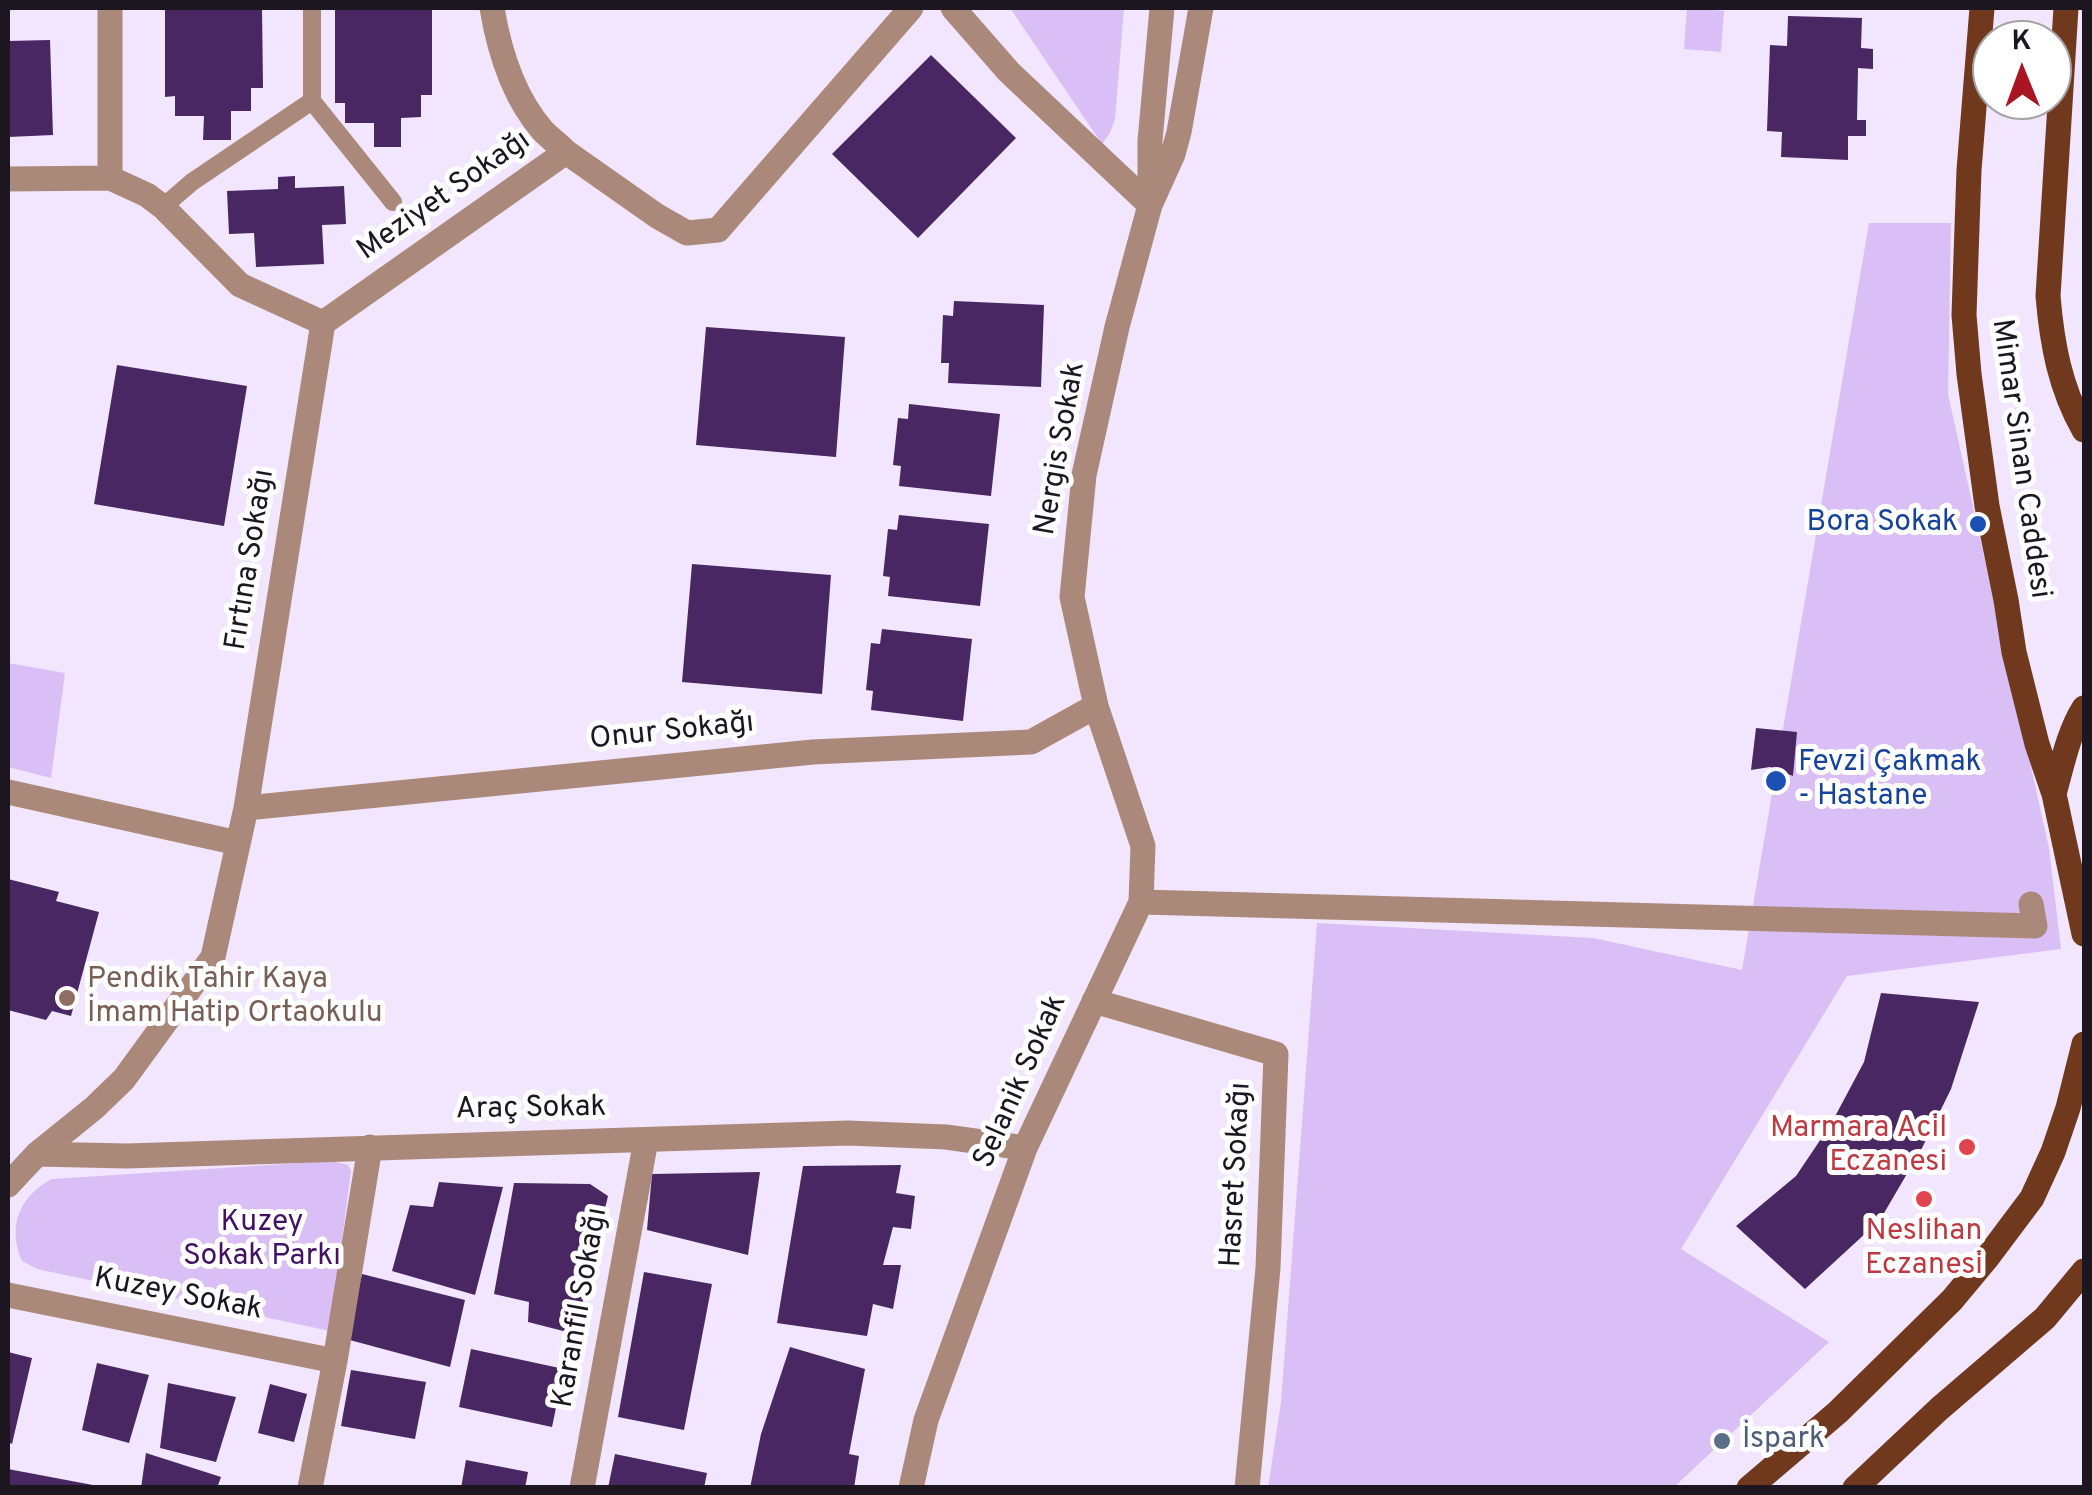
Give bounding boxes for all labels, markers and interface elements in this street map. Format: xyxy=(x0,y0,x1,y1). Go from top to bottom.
north arrow xyxy=(1972,20,2072,120)
text: K xyxy=(2011,24,2032,60)
street label: Meziyet Sokağı xyxy=(352,124,538,270)
street label: Mimar Sinan Caddesi xyxy=(1982,317,2056,601)
street label: Nergis Sokak xyxy=(1029,360,1095,538)
street label: Fırtına Sokağı xyxy=(220,467,284,653)
place label: Bora Sokak xyxy=(1807,506,1958,542)
marker: Bora Sokak xyxy=(1967,513,1989,535)
street label: Onur Sokağı xyxy=(588,706,756,760)
place label: Fevzi Çakmak - Hastane xyxy=(1798,746,1981,816)
marker: Fevzi Çakmak - Hastane xyxy=(1763,768,1789,794)
place label: Pendik Tahir Kaya İmam Hatip Ortaokulu xyxy=(87,963,383,1034)
marker: Pendik Tahir Kaya İmam Hatip Ortaokulu xyxy=(56,987,78,1009)
street label: Selanik Sokak xyxy=(968,990,1076,1174)
street label: Hasret Sokağı xyxy=(1215,1082,1261,1268)
street label: Araç Sokak xyxy=(455,1091,607,1129)
place label: Marmara Acil Eczanesi xyxy=(1770,1112,1947,1182)
marker: Marmara Acil Eczanesi xyxy=(1956,1136,1978,1158)
marker: Neslihan Eczanesi xyxy=(1913,1188,1935,1210)
street label: Karanfil Sokağı xyxy=(547,1205,617,1411)
park label: Kuzey Sokak Parkı xyxy=(183,1206,341,1276)
place label: Neslihan Eczanesi xyxy=(1865,1215,1983,1286)
street label: Kuzey Sokak xyxy=(91,1262,265,1330)
place label: İspark xyxy=(1742,1423,1825,1459)
marker: İspark xyxy=(1711,1430,1733,1452)

